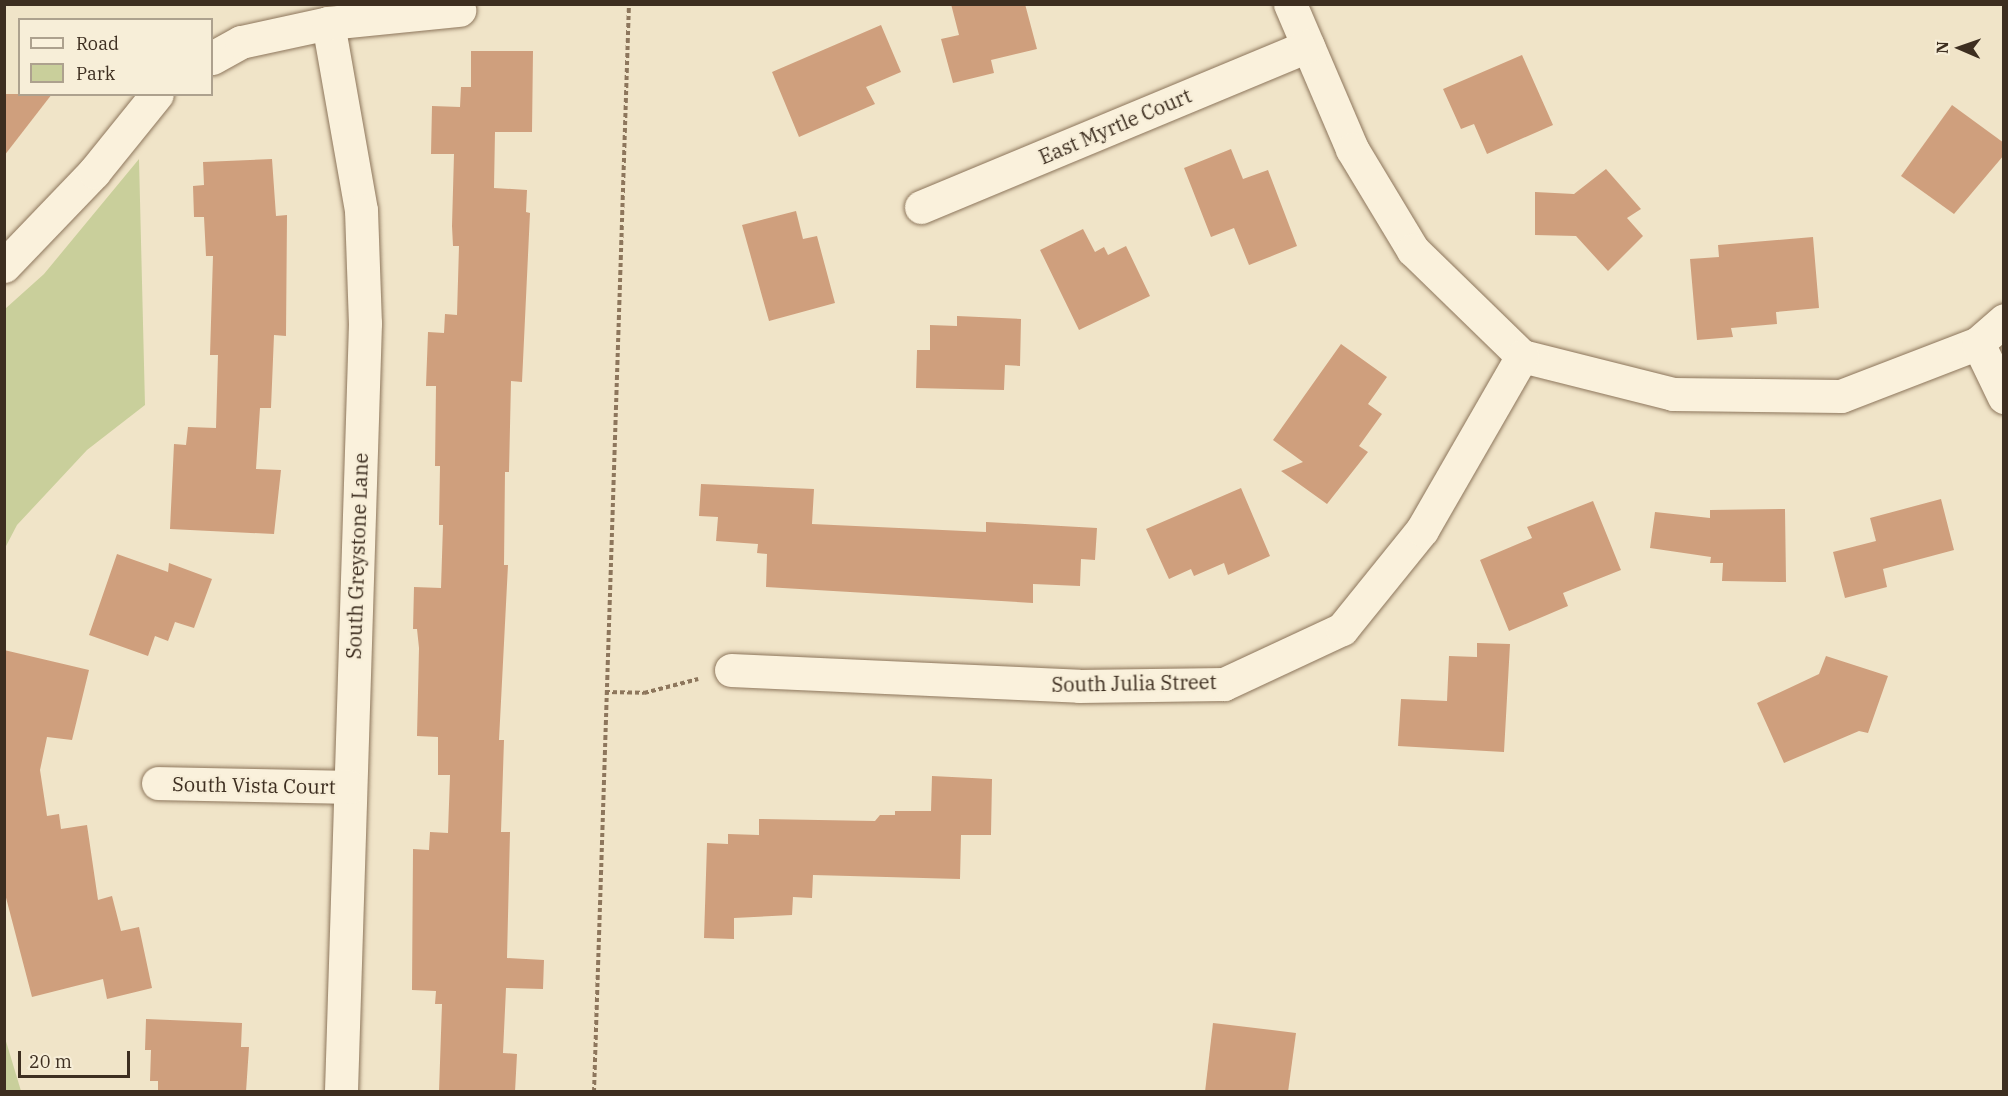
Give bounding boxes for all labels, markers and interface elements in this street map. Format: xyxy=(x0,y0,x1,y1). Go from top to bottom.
legend xyxy=(18,18,213,96)
north arrow xyxy=(1930,18,1990,78)
text: Road xyxy=(76,32,119,55)
text: N xyxy=(1932,41,1952,54)
text: Park xyxy=(76,62,115,85)
street label: East Myrtle Court xyxy=(1035,83,1195,169)
street label: South Greystone Lane xyxy=(341,452,373,660)
street label: South Julia Street xyxy=(1051,670,1217,696)
street label: South Vista Court xyxy=(172,772,336,798)
scale bar xyxy=(21,1039,134,1077)
text: 20 m xyxy=(29,1050,72,1073)

